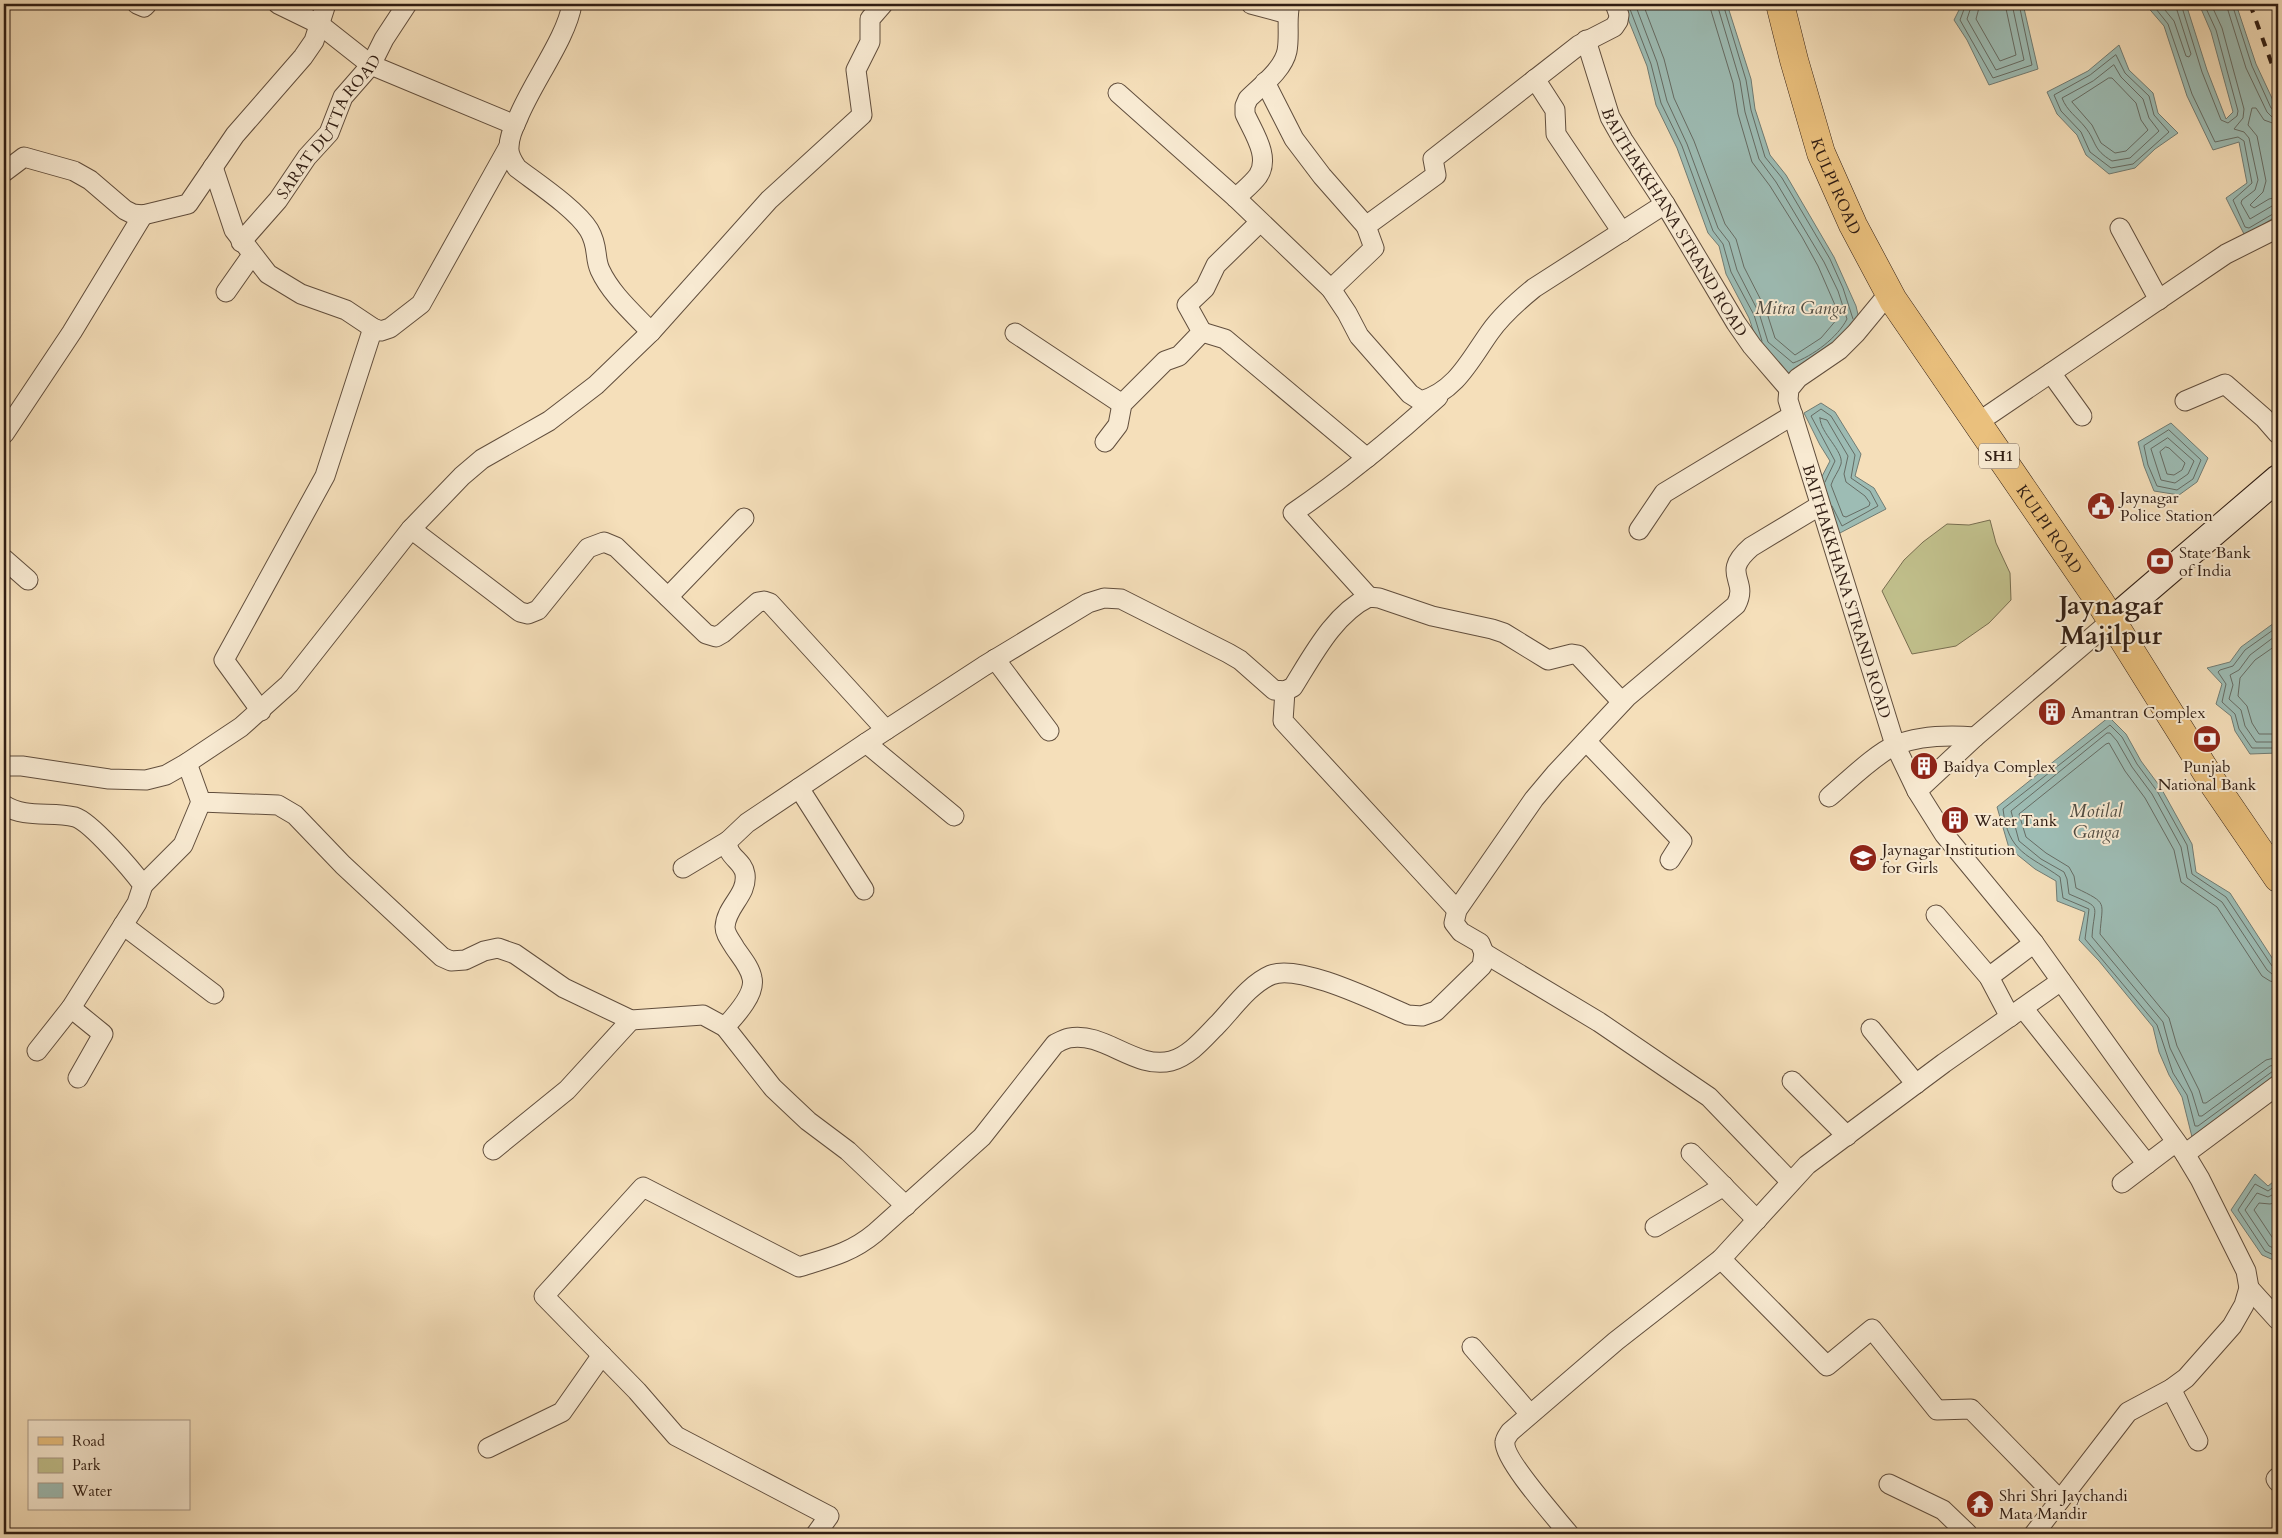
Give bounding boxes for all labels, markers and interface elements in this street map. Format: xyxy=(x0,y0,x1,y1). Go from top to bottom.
street label: SARAT DUTTA ROAD xyxy=(272,51,387,204)
street label: BAITHAKKHANA STRAND ROAD xyxy=(1596,105,1752,341)
street label: KULPI ROAD xyxy=(1805,136,1866,239)
water label: Mitra Ganga xyxy=(1755,296,1847,321)
road number: SH1 xyxy=(1979,444,2019,468)
street label: BAITHAKKHANA STRAND ROAD xyxy=(1797,462,1896,721)
street label: KULPI ROAD xyxy=(2011,481,2087,578)
place label: Jaynagar Police Station xyxy=(2118,487,2213,527)
public building icon: Jaynagar Police Station xyxy=(2086,491,2116,521)
place label: State Bank of India xyxy=(2179,542,2251,582)
bank icon: State Bank of India xyxy=(2145,546,2175,576)
district label: Jaynagar Majilpur xyxy=(2055,588,2164,653)
building icon: Amantran Complex xyxy=(2037,697,2067,727)
place label: Amantran Complex xyxy=(2071,702,2205,724)
bank icon: Punjab National Bank xyxy=(2192,724,2222,754)
building icon: Baidya Complex xyxy=(1909,751,1939,781)
place label: Baidya Complex xyxy=(1943,756,2056,778)
place label: Punjab National Bank xyxy=(2158,756,2257,796)
water label: Motilal Ganga xyxy=(2070,799,2123,845)
building icon: Water Tank xyxy=(1940,805,1970,835)
place label: Water Tank xyxy=(1973,810,2058,832)
place label: Jaynagar Institution for Girls xyxy=(1880,839,2015,879)
school or university icon: Jaynagar Institution for Girls xyxy=(1848,843,1878,873)
legend xyxy=(28,1420,190,1510)
text: Road xyxy=(72,1431,105,1451)
text: Park xyxy=(72,1455,101,1475)
text: Water xyxy=(71,1481,113,1501)
place label: Shri Shri Jaychandi Mata Mandir xyxy=(1999,1485,2128,1525)
temple icon: Shri Shri Jaychandi Mata Mandir xyxy=(1965,1489,1995,1519)

